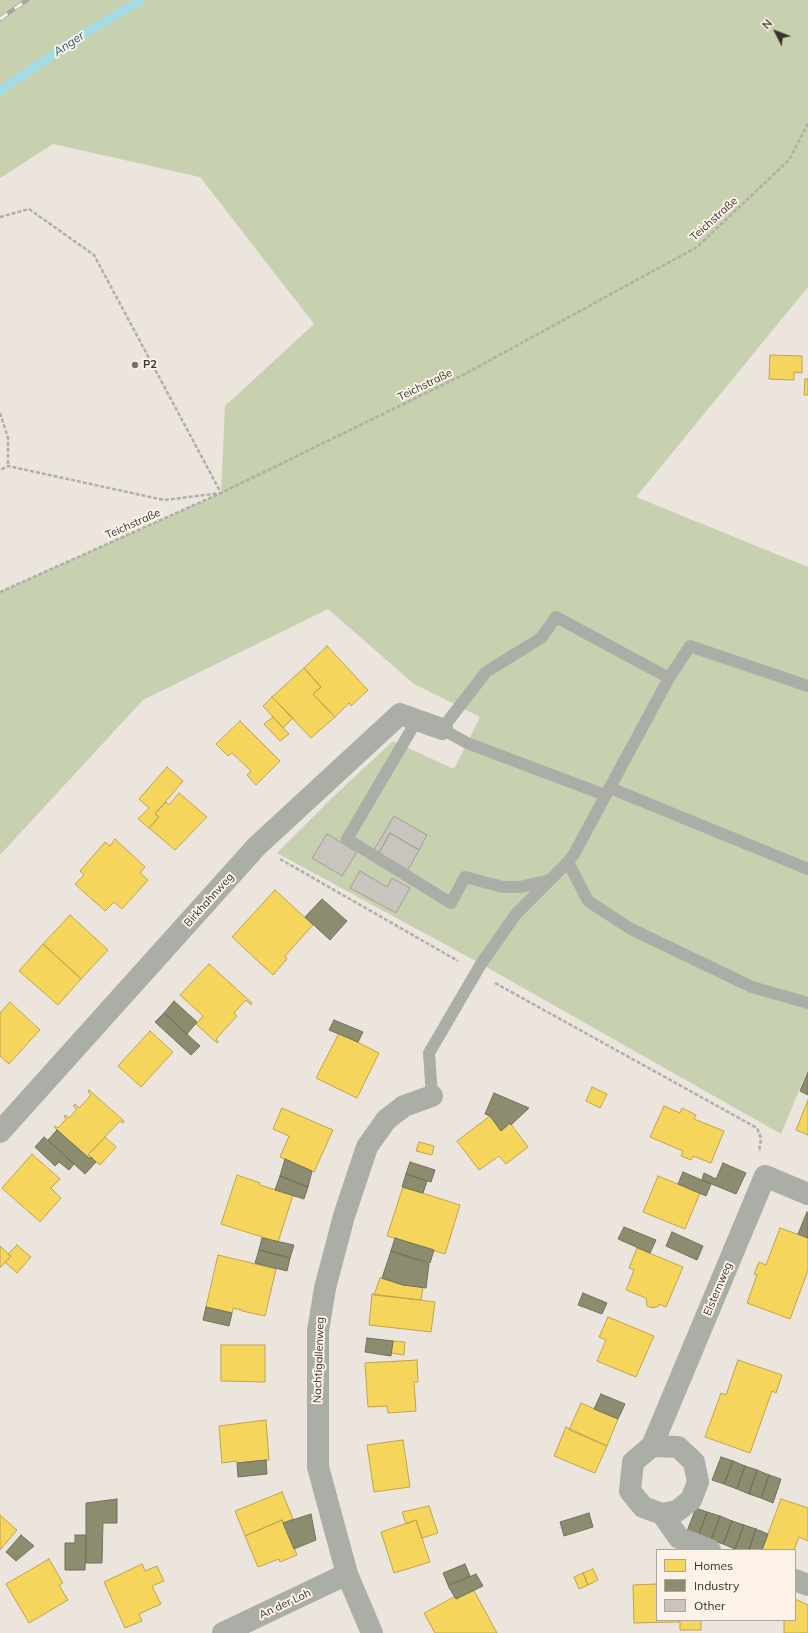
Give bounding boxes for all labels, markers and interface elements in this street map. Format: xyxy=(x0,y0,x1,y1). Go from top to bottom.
north arrow xyxy=(756,12,796,52)
text: N xyxy=(759,16,775,32)
water label: Anger xyxy=(51,29,87,59)
street label: Teichstraße xyxy=(688,194,740,244)
place label: P2 xyxy=(143,358,157,372)
marker: P2 xyxy=(130,360,140,370)
street label: Teichstraße xyxy=(396,366,454,404)
street label: Teichstraße xyxy=(103,506,163,542)
street label: Birkhahnweg xyxy=(181,870,237,930)
street label: Elsternweg xyxy=(701,1260,735,1318)
street label: Nachtigallenweg xyxy=(311,1317,327,1403)
legend xyxy=(656,1549,796,1621)
text: Homes xyxy=(694,1558,733,1573)
text: Industry xyxy=(694,1578,739,1593)
street label: An der Loh xyxy=(257,1586,313,1622)
text: Other xyxy=(694,1598,725,1613)

